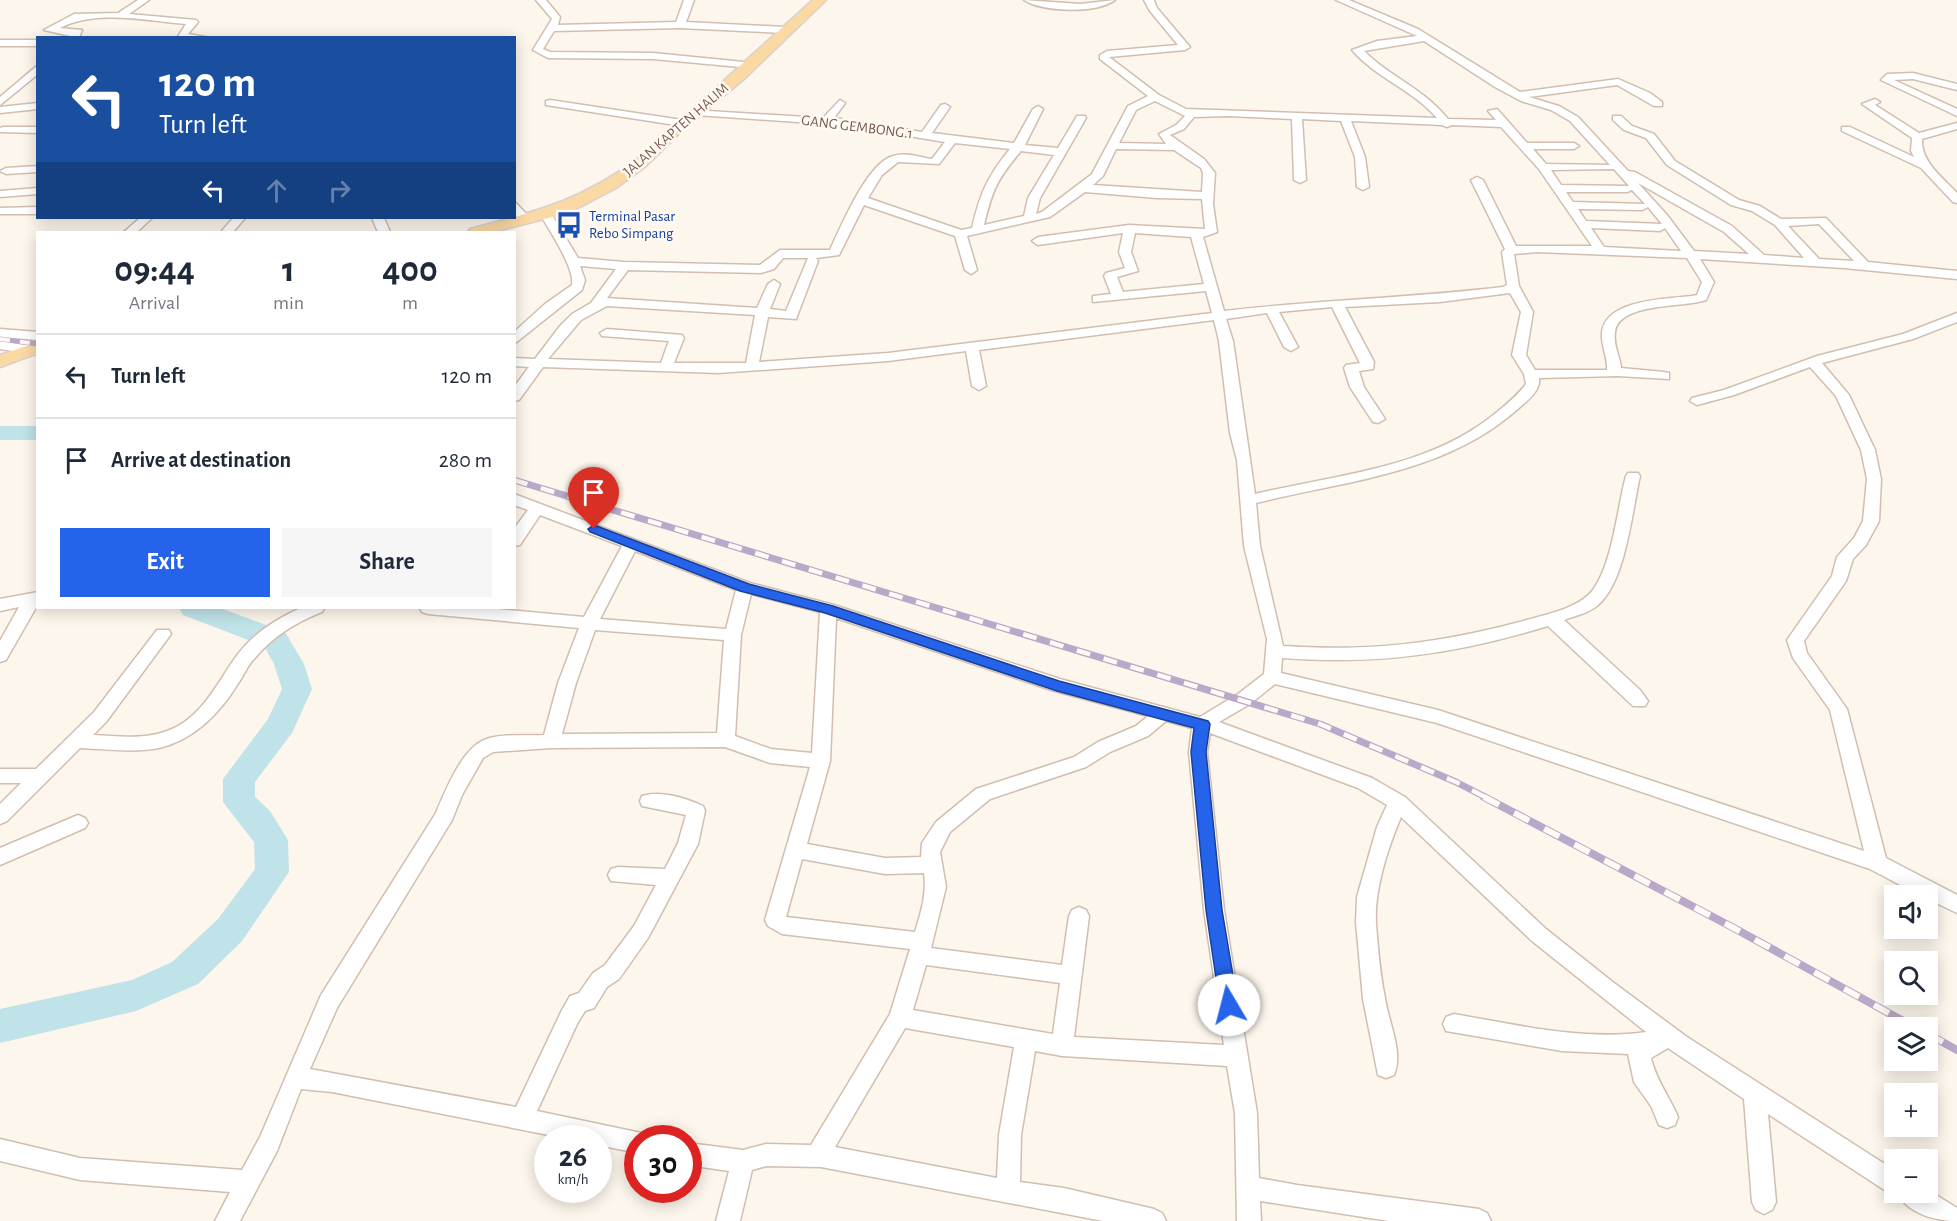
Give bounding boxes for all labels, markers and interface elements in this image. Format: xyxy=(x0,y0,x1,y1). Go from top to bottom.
icon: left xyxy=(60,60,138,138)
text: 120 m xyxy=(159,62,256,104)
street label: JALAN KAPTEN HALIM xyxy=(621,80,731,180)
text: Turn left xyxy=(159,111,247,138)
street label: GANG GEMBONG.1 xyxy=(800,113,914,141)
icon: left xyxy=(197,174,230,207)
icon: ahead xyxy=(260,174,293,207)
icon: right xyxy=(323,174,356,207)
place label: Terminal Pasar Rebo Simpang xyxy=(589,209,675,241)
bus stop icon: Terminal Pasar Rebo Simpang xyxy=(554,210,584,240)
text: 09:44 xyxy=(114,252,195,288)
text: 1 xyxy=(282,252,295,288)
text: 400 xyxy=(382,252,438,288)
text: Arrival xyxy=(129,293,180,313)
text: min xyxy=(273,293,304,313)
text: m xyxy=(402,293,418,313)
icon: left xyxy=(60,360,93,393)
text: Turn left xyxy=(111,365,185,387)
text: 120 m xyxy=(442,365,492,387)
icon: arrive xyxy=(60,444,93,477)
text: Arrive at destination xyxy=(111,449,291,471)
text: 280 m xyxy=(439,449,492,471)
pin xyxy=(568,467,619,529)
icon: arrive xyxy=(577,476,610,509)
button: Exit xyxy=(60,528,270,597)
button: Share xyxy=(282,528,492,597)
map controls xyxy=(1884,885,1938,1203)
button: sound xyxy=(1884,885,1938,939)
button: search xyxy=(1884,951,1938,1005)
position arrow xyxy=(1197,973,1261,1037)
button: layers xyxy=(1884,1017,1938,1071)
button: + xyxy=(1884,1083,1938,1137)
speed limit sign: 30 xyxy=(624,1125,702,1203)
text: 26 xyxy=(559,1142,587,1172)
button: − xyxy=(1884,1149,1938,1203)
text: km/h xyxy=(558,1172,588,1187)

